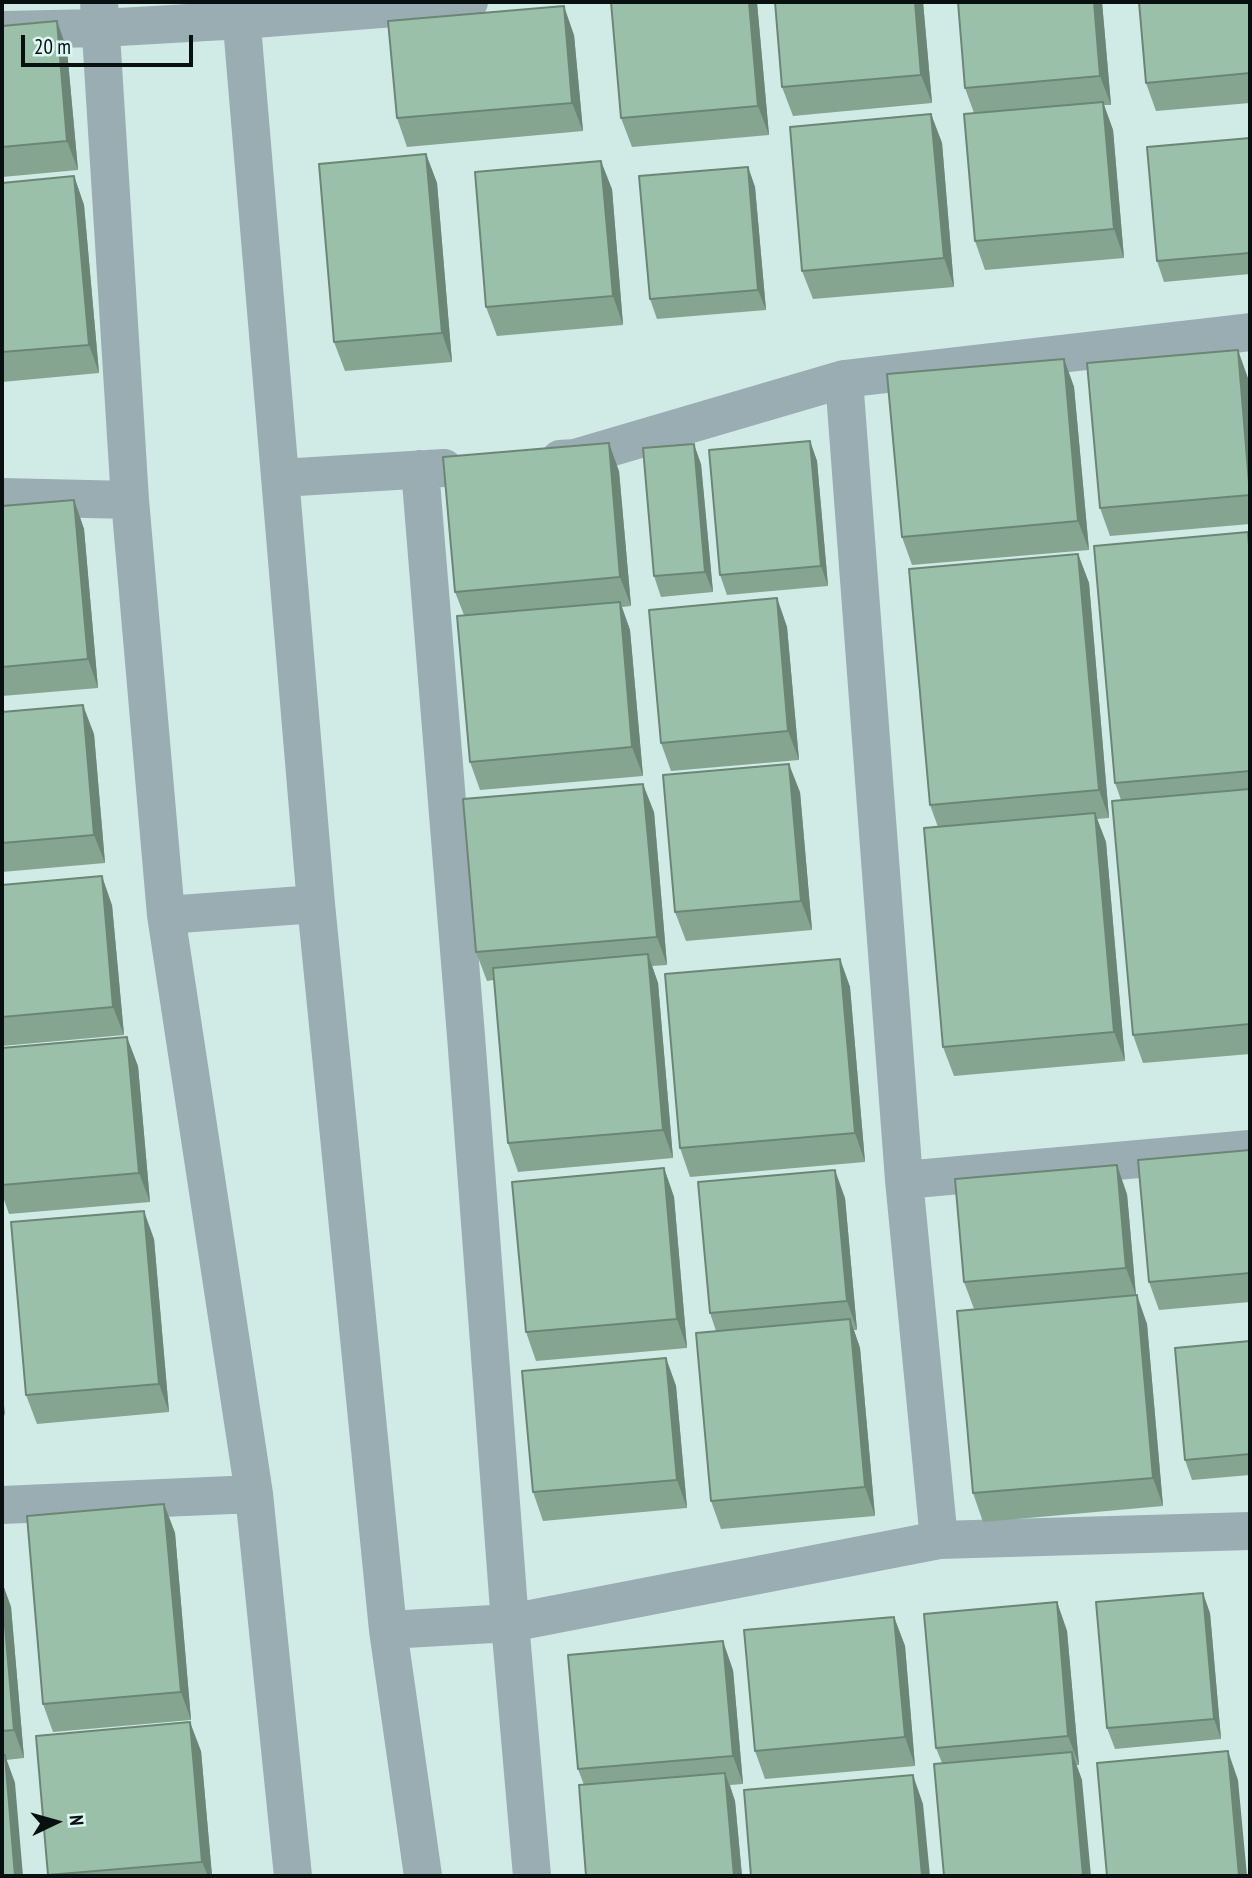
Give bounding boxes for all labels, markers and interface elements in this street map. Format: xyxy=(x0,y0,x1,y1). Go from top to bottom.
scale bar xyxy=(24,21,196,65)
text: 20 m xyxy=(34,33,71,60)
north arrow xyxy=(21,1787,91,1857)
text: N xyxy=(65,1814,89,1826)

